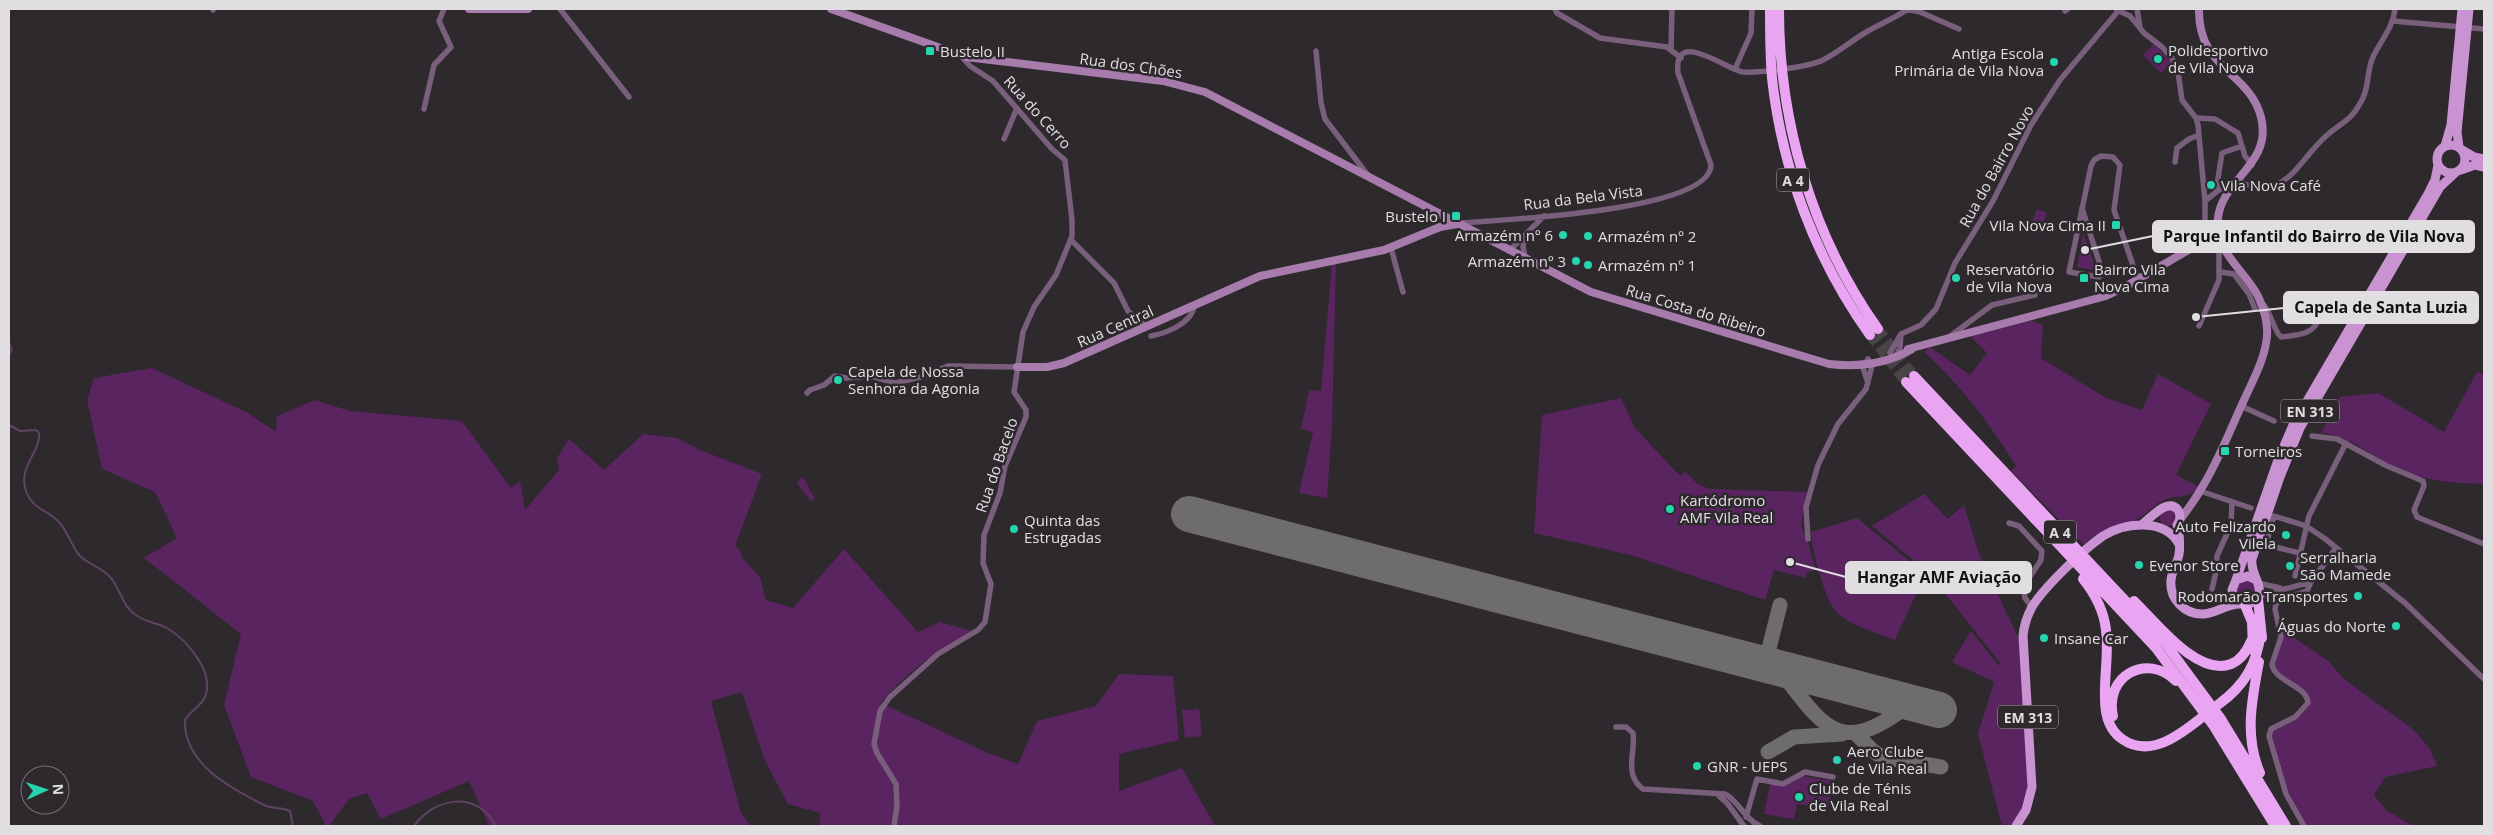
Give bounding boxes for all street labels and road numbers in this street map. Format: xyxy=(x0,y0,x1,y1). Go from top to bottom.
street label: Rua dos Chões xyxy=(1079,48,1183,82)
street label: Rua do Cerro xyxy=(1000,71,1076,153)
street label: Rua do Bairro Novo xyxy=(1954,101,2038,231)
road number: A 4 xyxy=(1777,168,1809,192)
street label: Rua da Bela Vista xyxy=(1522,180,1644,214)
street label: Rua Costa do Ribeiro xyxy=(1623,279,1769,341)
street label: Rua Central xyxy=(1074,300,1156,352)
road number: EN 313 xyxy=(2281,400,2339,422)
street label: Rua do Bacelo xyxy=(970,415,1022,515)
road number: A 4 xyxy=(2044,520,2076,544)
road number: EM 313 xyxy=(1998,706,2058,729)

